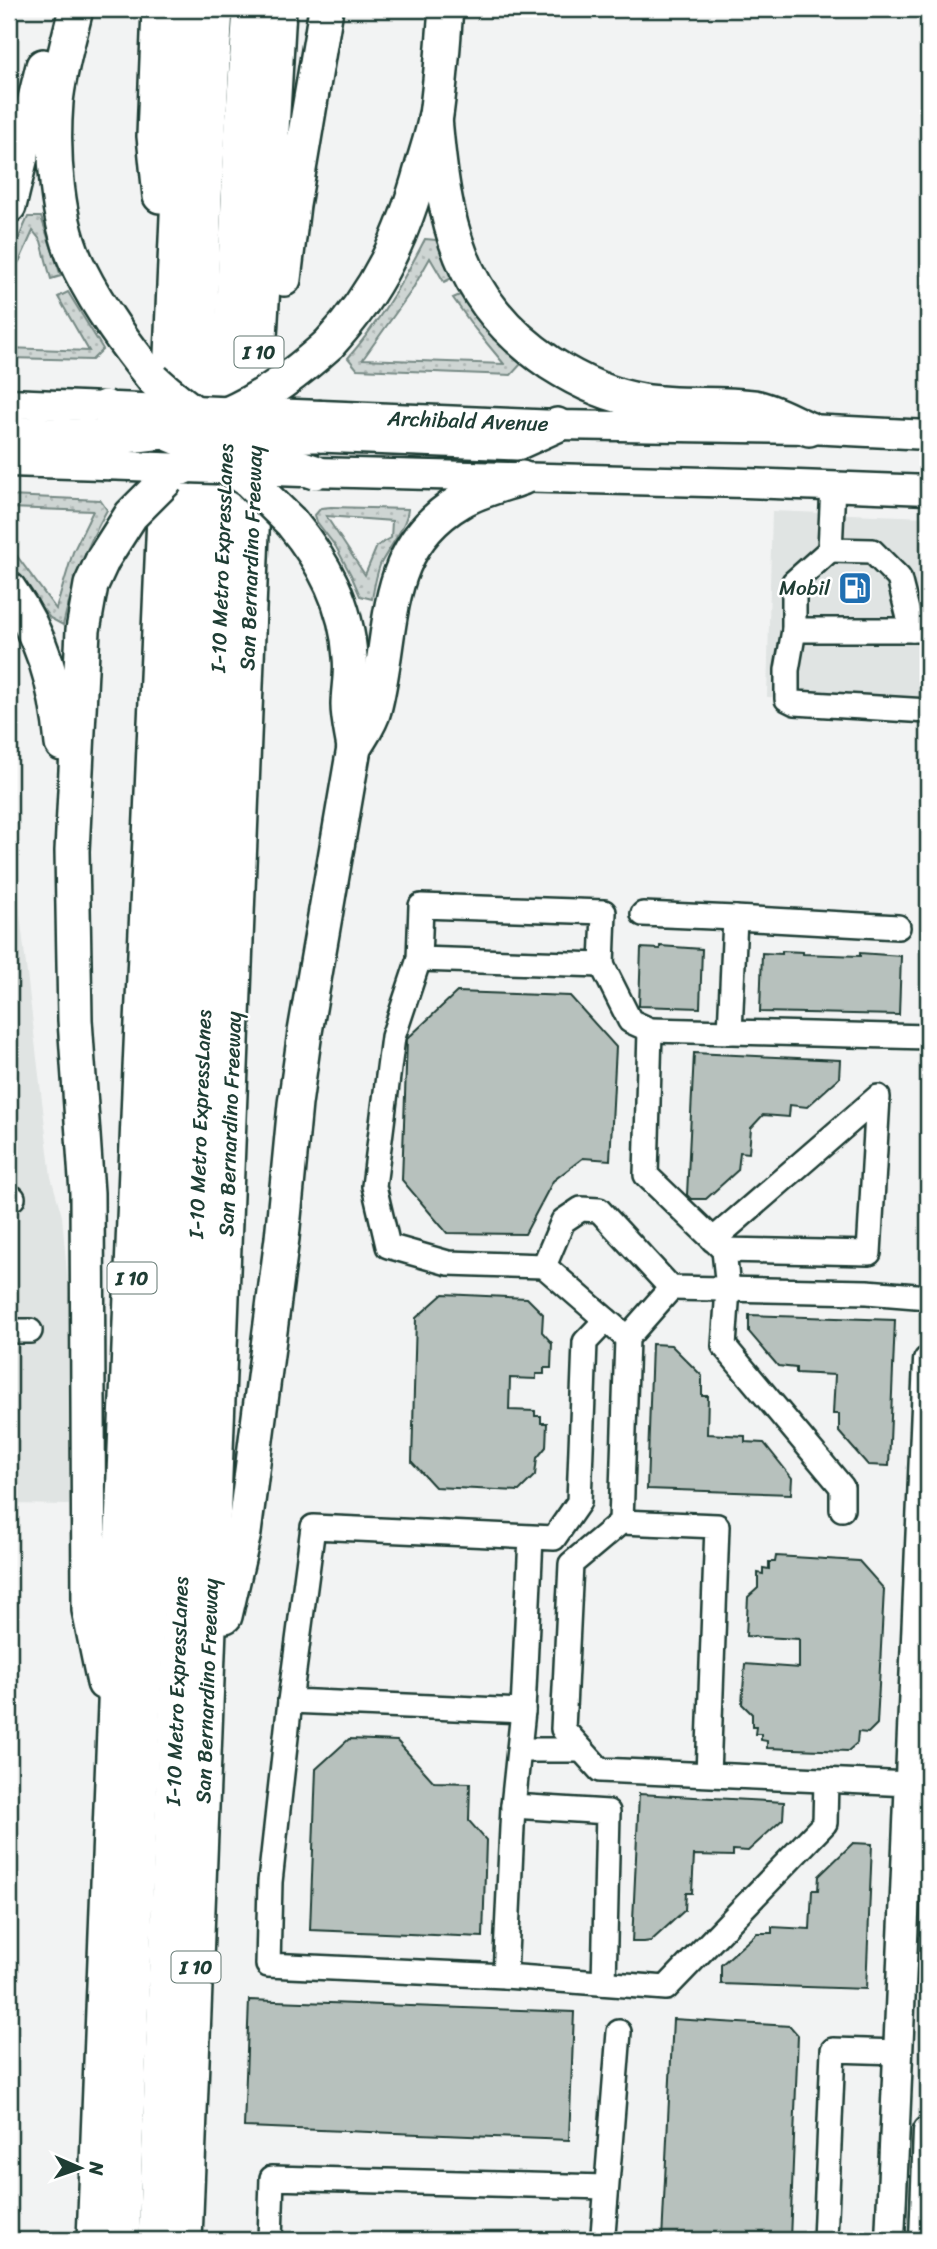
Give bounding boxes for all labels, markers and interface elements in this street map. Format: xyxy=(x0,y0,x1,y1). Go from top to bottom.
road number: I 10 xyxy=(234,336,284,368)
street label: Archibald Avenue xyxy=(386,399,549,443)
street label: I-10 Metro ExpressLanes xyxy=(199,442,245,674)
street label: San Bernardino Freeway xyxy=(228,445,274,671)
place label: Mobil xyxy=(779,569,831,607)
fuel station icon: Mobil xyxy=(836,569,874,607)
street label: I-10 Metro ExpressLanes xyxy=(177,1008,223,1240)
street label: San Bernardino Freeway xyxy=(207,1011,253,1237)
road number: I 10 xyxy=(108,1262,156,1294)
street label: I-10 Metro ExpressLanes xyxy=(154,1575,200,1807)
street label: San Bernardino Freeway xyxy=(184,1578,230,1804)
road number: I 10 xyxy=(172,1952,220,1982)
north arrow xyxy=(46,2134,116,2204)
text: N xyxy=(80,2160,113,2177)

